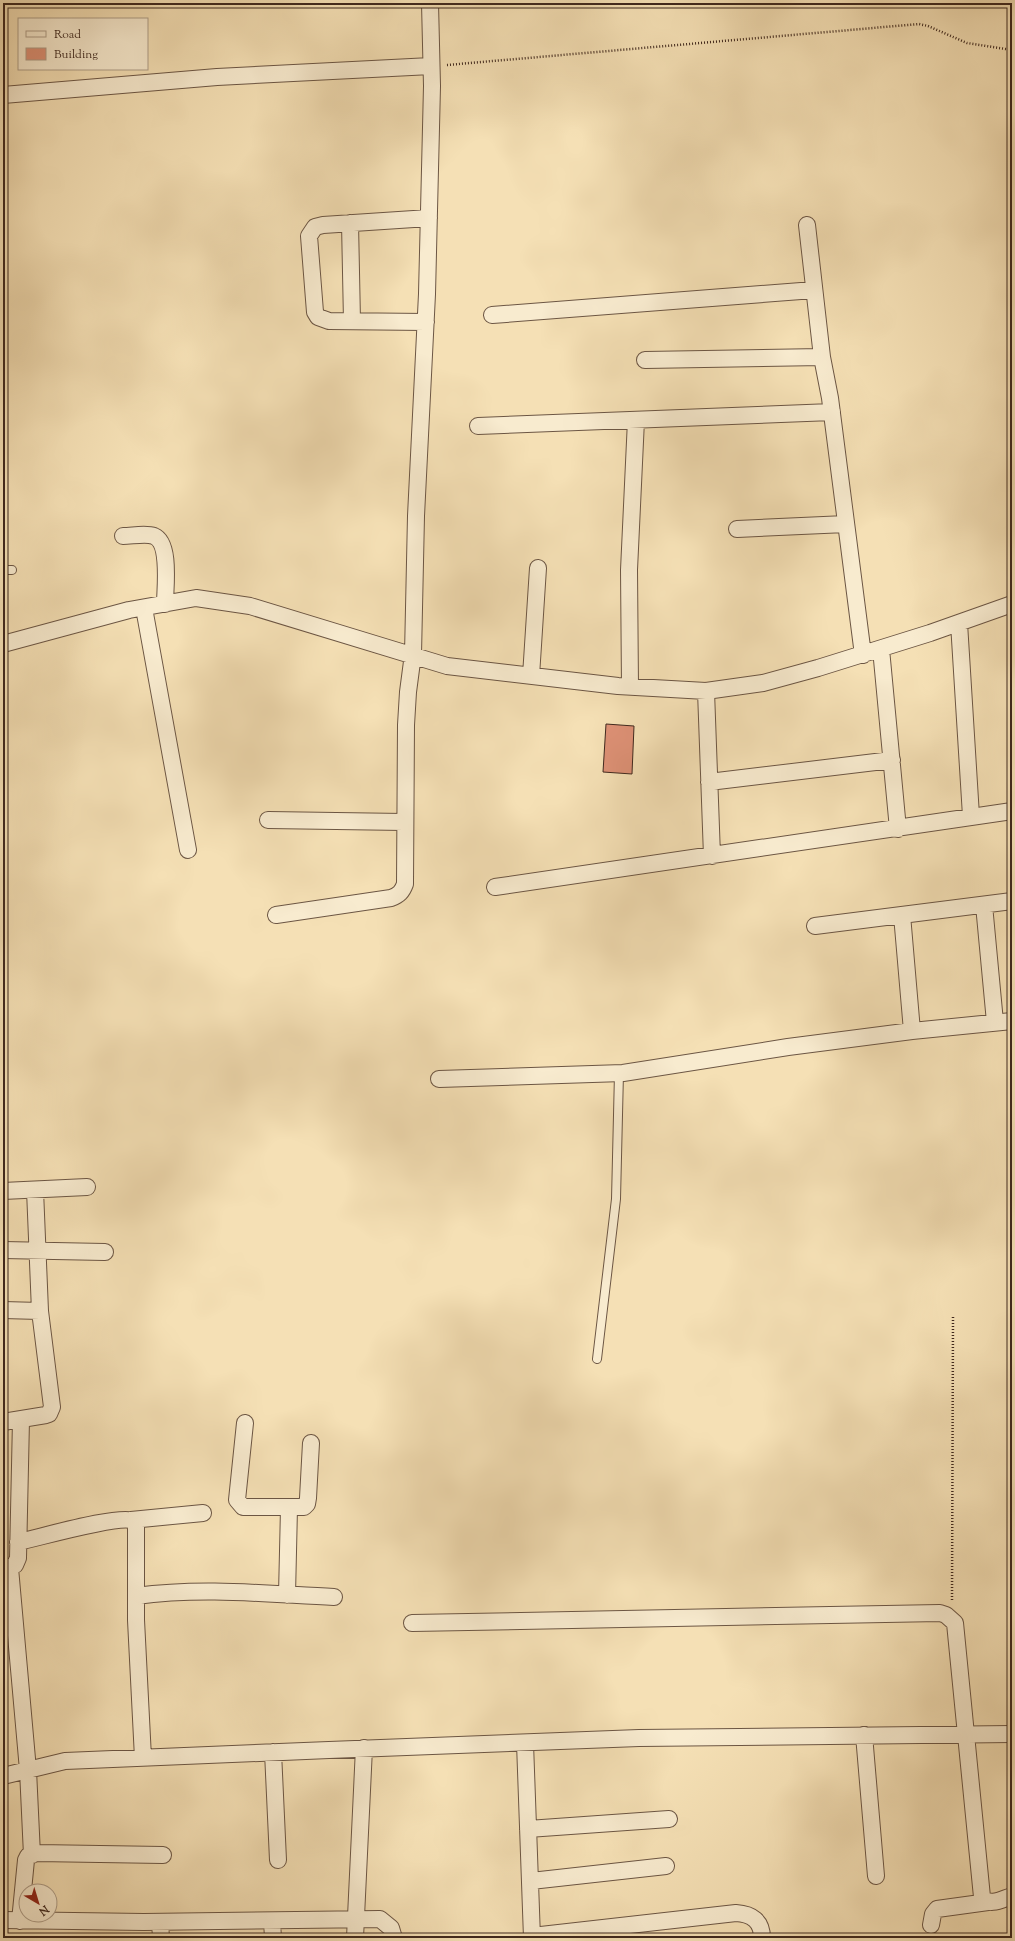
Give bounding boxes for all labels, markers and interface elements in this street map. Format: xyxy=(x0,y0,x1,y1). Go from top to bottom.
legend xyxy=(18,18,148,70)
text: Road xyxy=(54,26,81,44)
text: Building xyxy=(54,46,98,64)
north arrow xyxy=(18,1883,58,1923)
text: N xyxy=(35,1900,53,1919)

